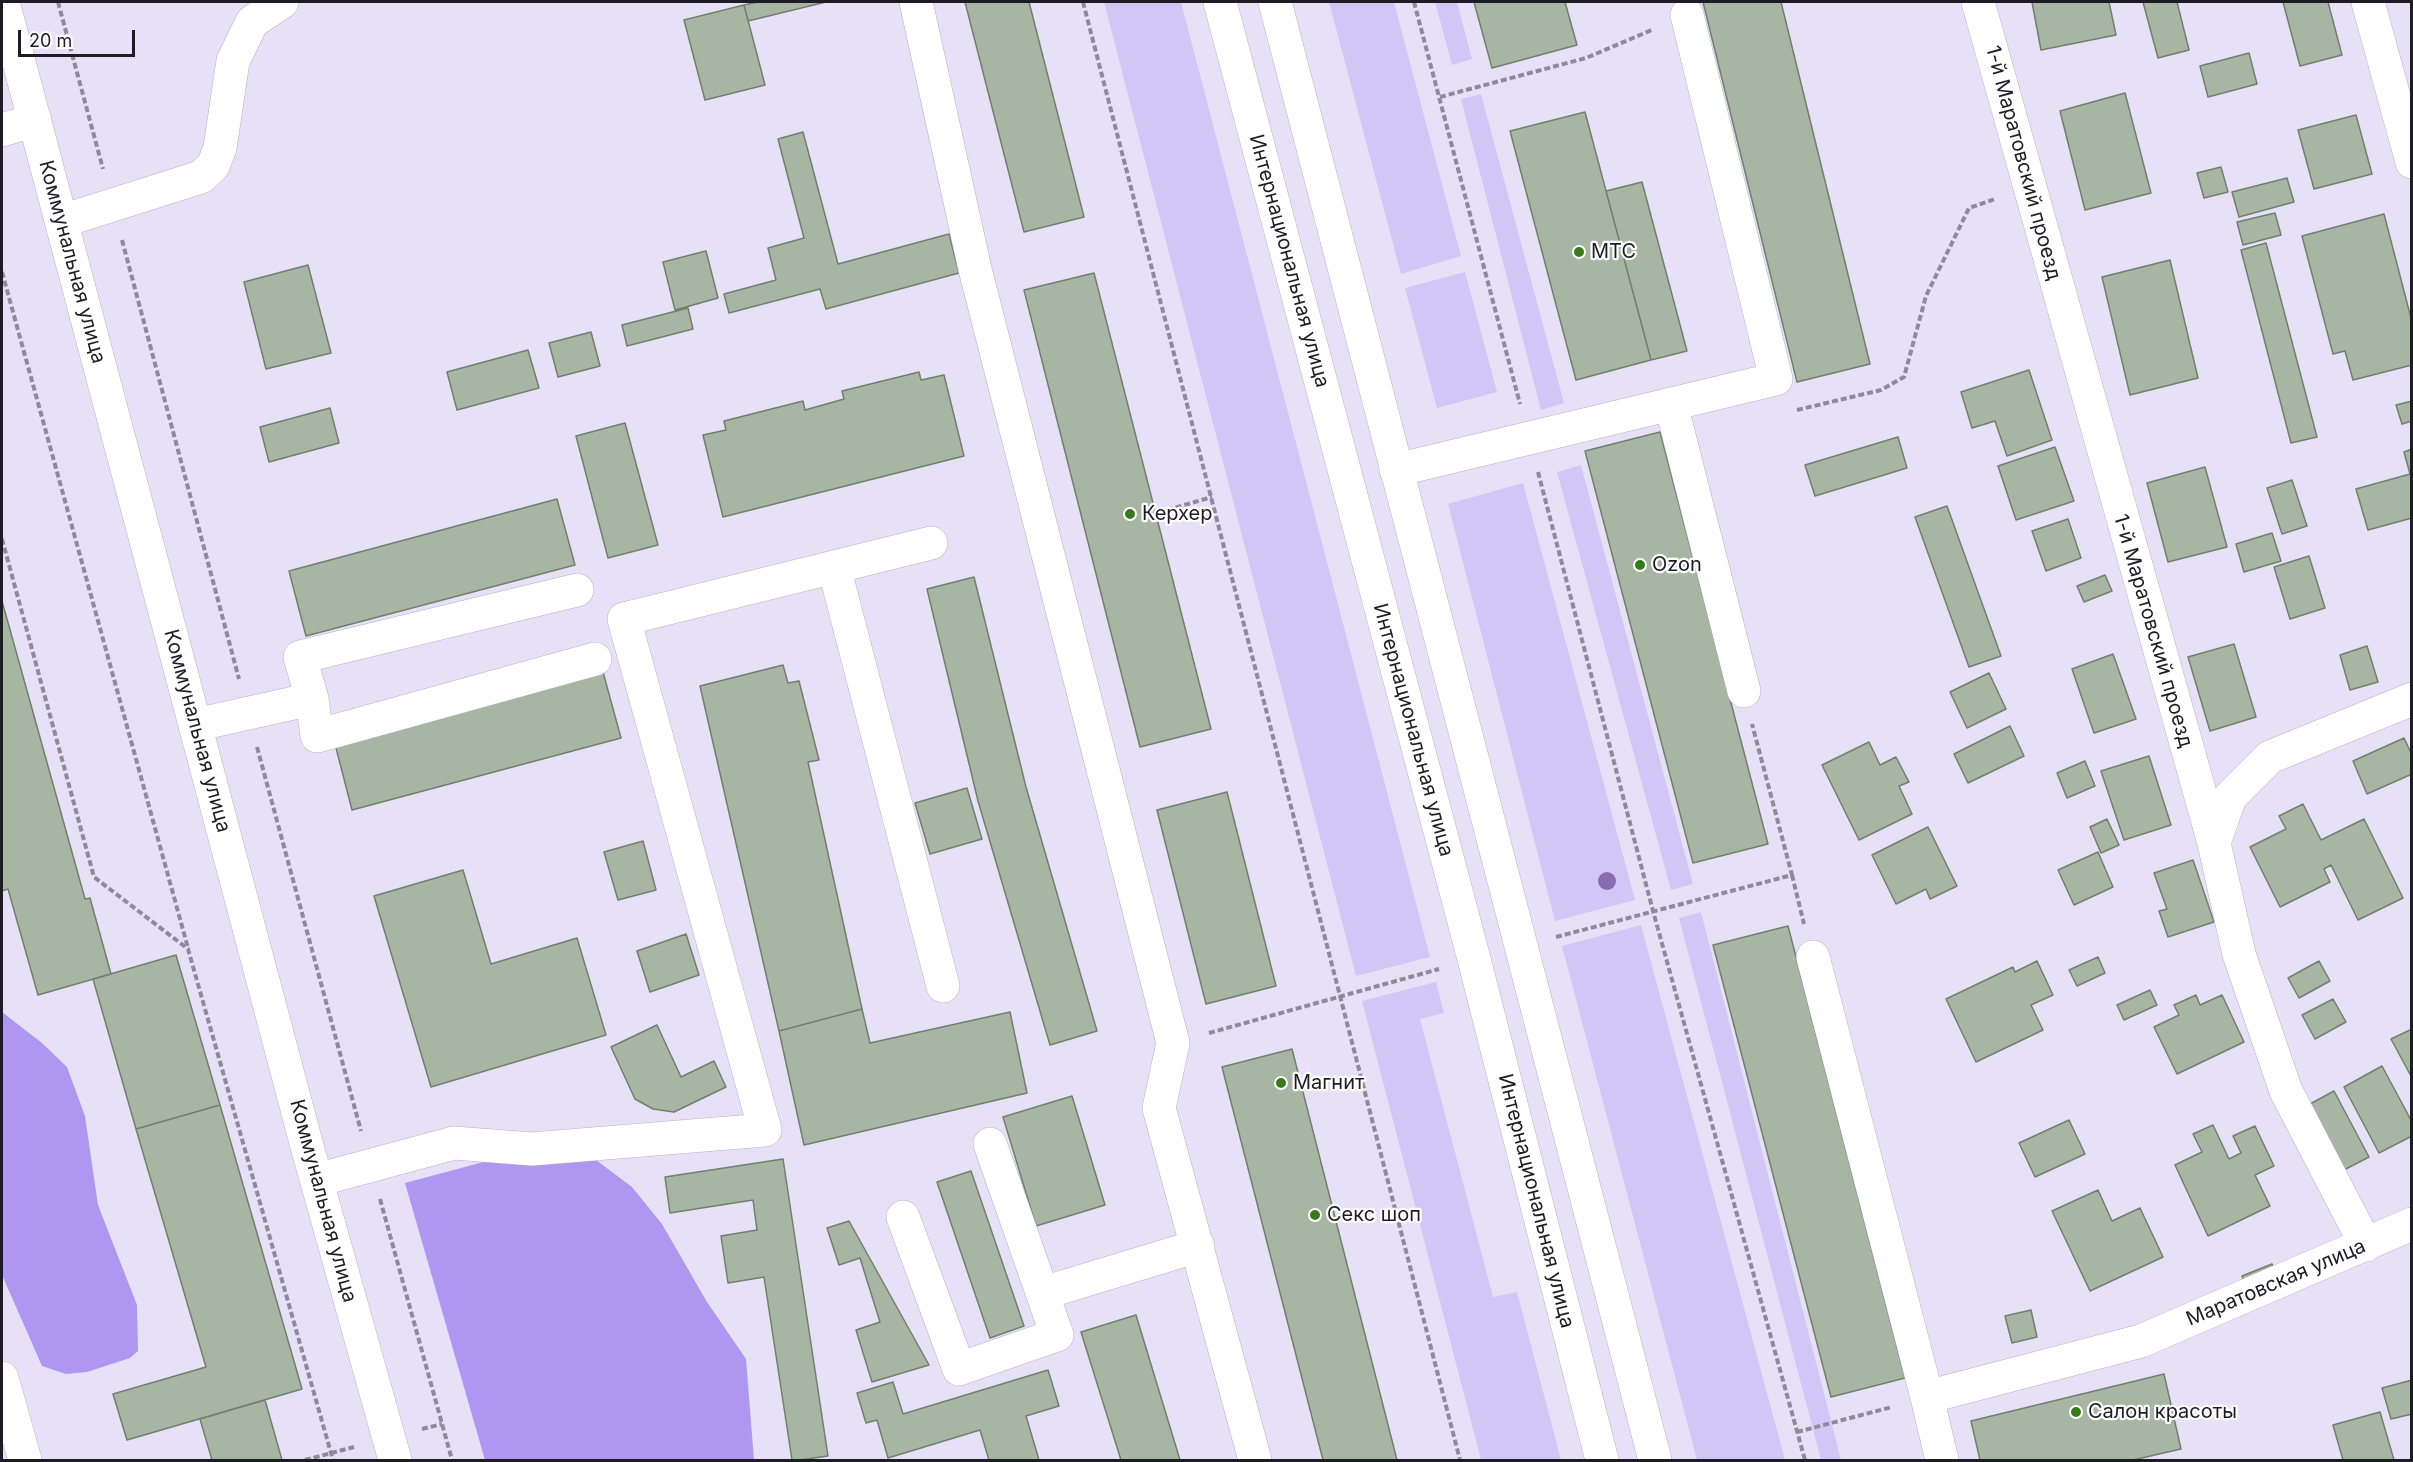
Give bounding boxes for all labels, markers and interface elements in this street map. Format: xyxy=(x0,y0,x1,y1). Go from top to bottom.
scale bar xyxy=(21,18,138,56)
text: 20 m xyxy=(29,30,72,51)
street label: 1-й Маратовский проезд xyxy=(1980,43,2066,283)
street label: Интернациональная улица xyxy=(1244,132,1334,390)
street label: Коммунальная улица xyxy=(33,158,111,366)
place label: МТС xyxy=(1591,240,1636,264)
marker: МТС xyxy=(1572,245,1586,259)
place label: Керхер xyxy=(1142,502,1212,526)
marker: Керхер xyxy=(1123,507,1137,521)
street label: 1-й Маратовский проезд xyxy=(2108,512,2198,750)
place label: Ozon xyxy=(1652,553,1702,577)
marker: Ozon xyxy=(1633,558,1647,572)
street label: Интернациональная улица xyxy=(1368,601,1458,859)
street label: Коммунальная улица xyxy=(158,627,236,835)
place label: Магнит xyxy=(1293,1071,1364,1095)
street label: Интернациональная улица xyxy=(1493,1072,1579,1330)
marker: Магнит xyxy=(1274,1076,1288,1090)
street label: Коммунальная улица xyxy=(284,1097,362,1305)
place label: Секс шоп xyxy=(1327,1203,1421,1227)
marker: Секс шоп xyxy=(1308,1208,1322,1222)
street label: Маратовская улица xyxy=(2183,1234,2369,1332)
place label: Салон красоты xyxy=(2088,1400,2237,1424)
marker: Салон красоты xyxy=(2069,1405,2083,1419)

